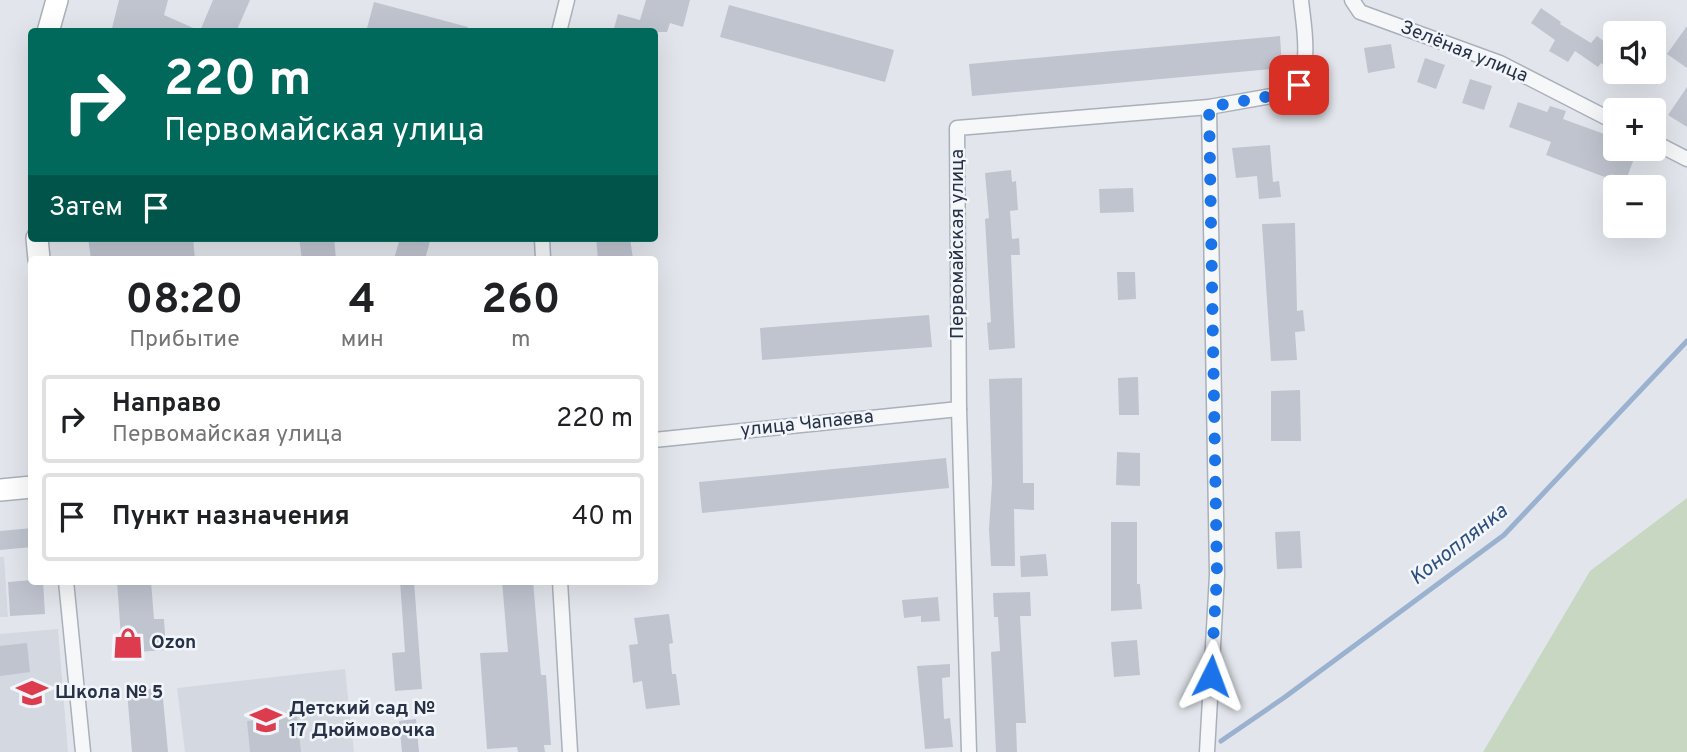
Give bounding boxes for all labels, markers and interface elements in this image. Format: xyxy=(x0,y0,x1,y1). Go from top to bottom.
street label: Зелёная улица xyxy=(1397,15,1531,89)
map controls xyxy=(1603,21,1666,238)
button: sound xyxy=(1603,21,1666,84)
text: 220 m xyxy=(164,51,311,113)
pin xyxy=(1269,55,1329,115)
icon: right xyxy=(49,56,140,147)
icon: arrive xyxy=(1280,66,1318,104)
button: + xyxy=(1603,98,1666,161)
text: Первомайская улица xyxy=(164,112,484,152)
street label: Первомайская улица xyxy=(946,149,970,339)
button: − xyxy=(1603,175,1666,238)
icon: arrive xyxy=(137,189,175,227)
text: Затем xyxy=(49,192,123,225)
text: 08:20 xyxy=(126,275,243,328)
text: 4 xyxy=(349,275,376,328)
text: 260 xyxy=(481,275,560,328)
text: Прибытие xyxy=(129,326,240,355)
text: мин xyxy=(341,326,384,355)
text: m xyxy=(511,326,531,355)
text: Направо xyxy=(112,388,221,421)
icon: right xyxy=(53,400,91,438)
text: 220 m xyxy=(556,403,633,436)
street label: улица Чапаева xyxy=(739,405,875,443)
text: Первомайская улица xyxy=(112,421,342,450)
icon: arrive xyxy=(53,498,91,536)
water label: Коноплянка xyxy=(1405,498,1514,592)
text: Пункт назначения xyxy=(112,501,350,534)
text: 40 m xyxy=(572,501,633,534)
shop icon: Ozon xyxy=(111,626,145,660)
place label: Ozon xyxy=(151,631,196,655)
position arrow xyxy=(1174,639,1248,713)
school or university icon: Школа № 5 xyxy=(15,676,49,710)
place label: Школа № 5 xyxy=(55,681,163,705)
place label: Детский сад № 17 Дюймовочка xyxy=(289,697,435,743)
school or university icon: Детский сад № 17 Дюймовочка xyxy=(249,703,283,737)

